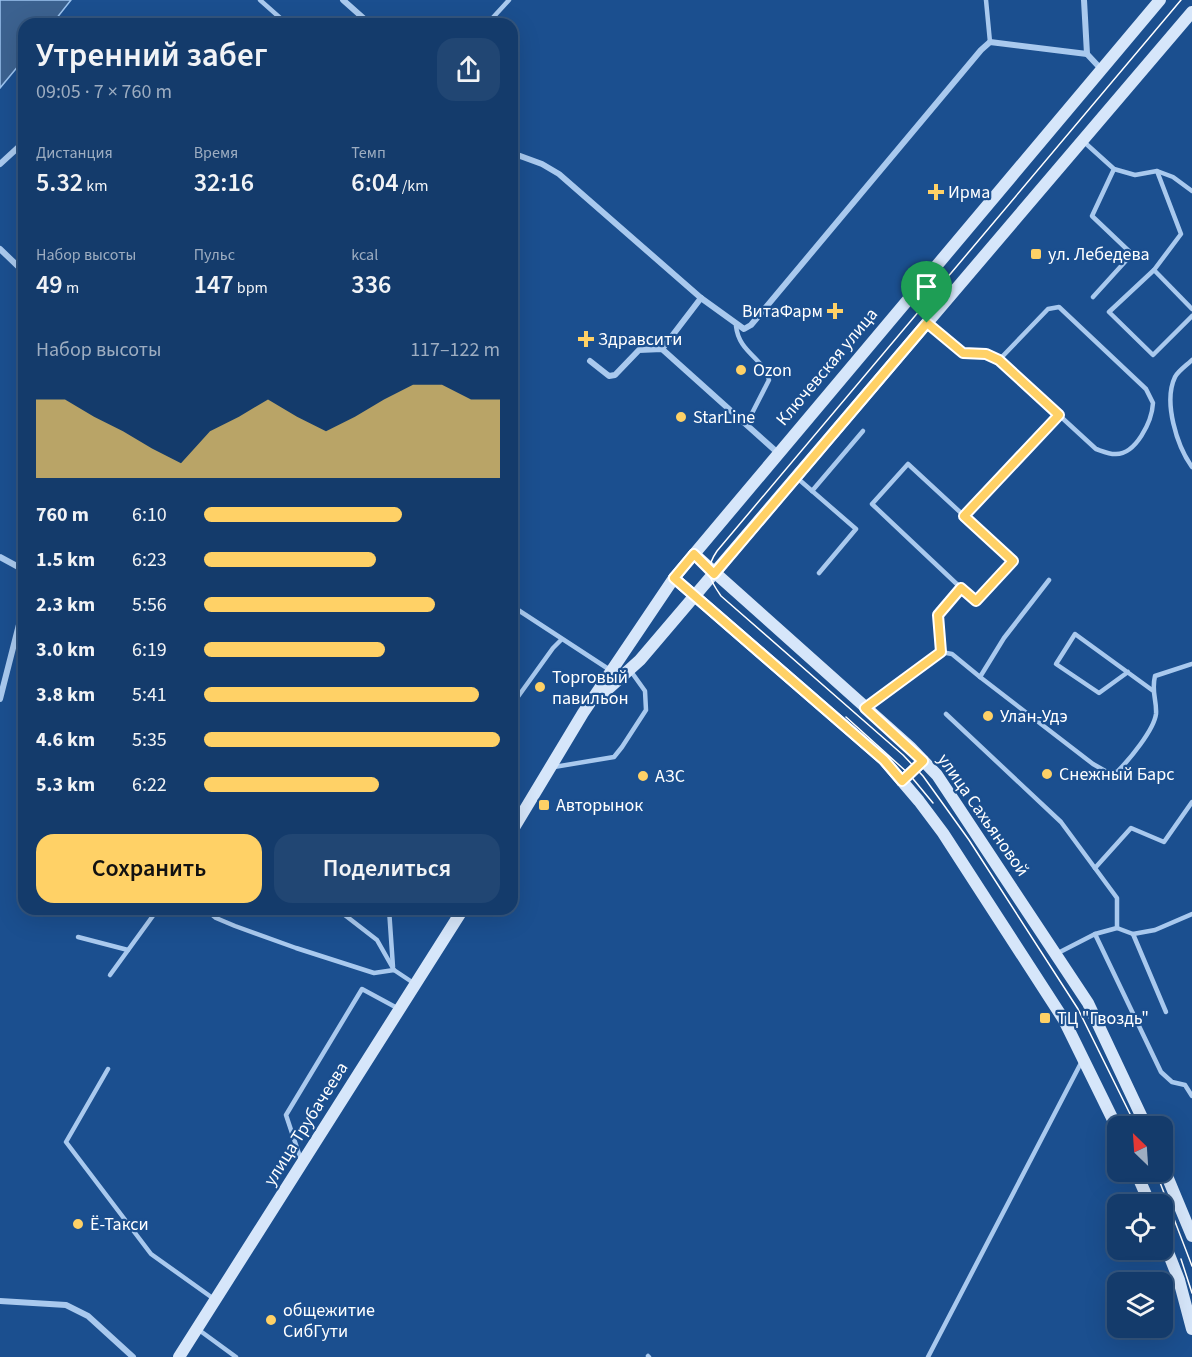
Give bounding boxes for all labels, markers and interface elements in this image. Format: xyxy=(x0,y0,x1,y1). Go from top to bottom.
text: Утренний забег xyxy=(36,32,268,79)
button: share xyxy=(437,38,500,101)
text: 09:05 · 7 × 760 m xyxy=(36,78,172,106)
text: Дистанция xyxy=(36,142,113,164)
text: Время xyxy=(194,142,238,164)
text: Темп xyxy=(351,142,386,164)
text: 5.32 xyxy=(36,164,83,201)
text: 32:16 xyxy=(194,164,254,201)
text: 6:04 xyxy=(351,164,399,201)
text: km xyxy=(83,175,108,197)
text: /km xyxy=(399,175,428,197)
place label: Ирма xyxy=(948,180,990,205)
marker: Ирма xyxy=(929,185,943,199)
place label: ул. Лебедева xyxy=(1048,242,1150,267)
text: Набор высоты xyxy=(36,244,136,266)
text: Пульс xyxy=(194,244,235,266)
text: kcal xyxy=(351,244,378,266)
marker: ул. Лебедева xyxy=(1029,247,1043,261)
pin xyxy=(901,261,952,323)
text: 49 xyxy=(36,266,63,303)
text: 147 xyxy=(194,266,234,303)
text: 336 xyxy=(351,266,391,303)
icon: arrive xyxy=(910,270,943,303)
text: m xyxy=(63,277,79,299)
text: bpm xyxy=(234,277,268,299)
place label: ВитаФарм xyxy=(742,299,823,324)
street label: Ключевская улица xyxy=(770,303,884,431)
marker: ВитаФарм xyxy=(828,304,842,318)
place label: Здравсити xyxy=(598,327,682,352)
marker: Здравсити xyxy=(579,332,593,346)
text: Набор высоты xyxy=(36,336,161,364)
text: 117–122 m xyxy=(410,336,500,364)
place label: Ozon xyxy=(753,358,792,383)
marker: Ozon xyxy=(734,363,748,377)
place label: StarLine xyxy=(693,405,755,430)
marker: StarLine xyxy=(674,410,688,424)
text: 760 m xyxy=(36,501,89,529)
text: 6:10 xyxy=(132,501,167,529)
text: 1.5 km xyxy=(36,546,95,574)
text: 6:23 xyxy=(132,546,167,574)
text: 2.3 km xyxy=(36,591,95,619)
text: 5:56 xyxy=(132,591,167,619)
text: 3.0 km xyxy=(36,636,95,664)
text: 6:19 xyxy=(132,636,167,664)
place label: Торговый павильон xyxy=(552,665,629,711)
marker: Торговый павильон xyxy=(533,680,547,694)
text: 3.8 km xyxy=(36,681,95,709)
text: 5:41 xyxy=(132,681,167,709)
place label: Улан-Удэ xyxy=(1000,704,1068,729)
marker: Улан-Удэ xyxy=(981,709,995,723)
text: 4.6 km xyxy=(36,726,95,754)
text: 5:35 xyxy=(132,726,167,754)
street label: улица Сахьяновой xyxy=(931,748,1035,882)
place label: Снежный Барс xyxy=(1059,762,1174,787)
place label: АЗС xyxy=(655,764,685,789)
marker: Снежный Барс xyxy=(1040,767,1054,781)
marker: АЗС xyxy=(636,769,650,783)
text: 5.3 km xyxy=(36,771,95,799)
text: 6:22 xyxy=(132,771,167,799)
place label: Авторынок xyxy=(556,793,643,818)
marker: Авторынок xyxy=(537,798,551,812)
button: Сохранить xyxy=(36,834,262,903)
button: Поделиться xyxy=(274,834,500,903)
place label: ТЦ "Гвоздь" xyxy=(1057,1006,1149,1031)
marker: ТЦ "Гвоздь" xyxy=(1038,1011,1052,1025)
street label: улица Трубачеева xyxy=(258,1057,354,1191)
north arrow xyxy=(1107,1116,1173,1182)
map controls xyxy=(1107,1116,1173,1338)
button: locate xyxy=(1107,1194,1173,1260)
place label: Ё-Такси xyxy=(90,1212,149,1237)
marker: Ё-Такси xyxy=(71,1217,85,1231)
button: layers xyxy=(1107,1272,1173,1338)
place label: общежитие СибГути xyxy=(283,1298,375,1344)
marker: общежитие СибГути xyxy=(264,1313,278,1327)

